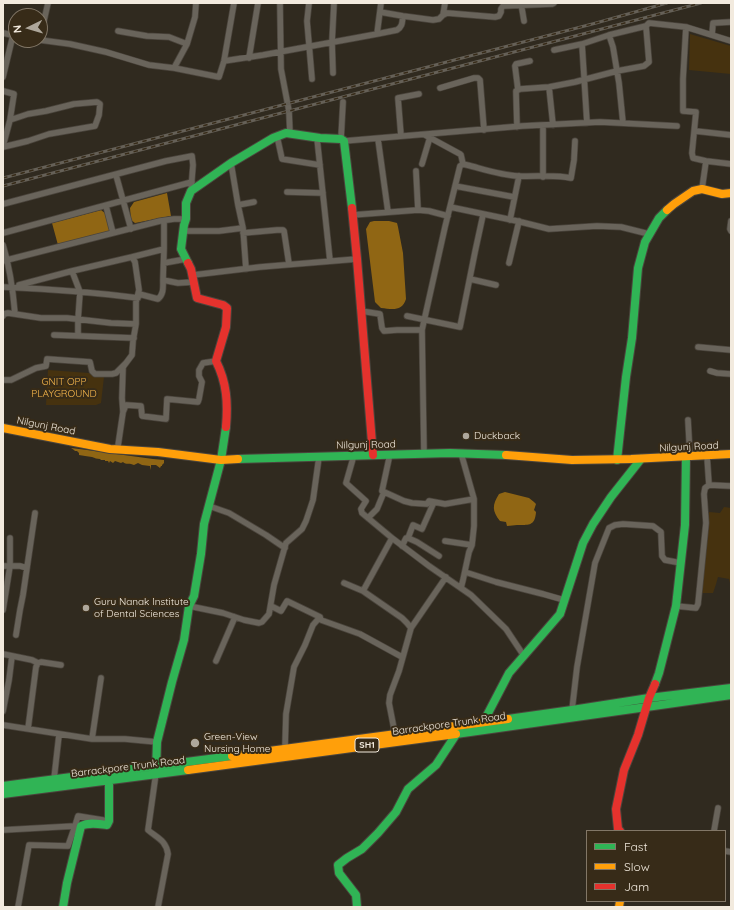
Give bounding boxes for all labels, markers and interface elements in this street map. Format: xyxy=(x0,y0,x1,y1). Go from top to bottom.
north arrow xyxy=(8,8,48,48)
text: N xyxy=(10,24,24,34)
park label: GNIT OPP PLAYGROUND xyxy=(31,376,97,400)
street label: Nilgunj Road xyxy=(16,414,76,438)
place label: Duckback xyxy=(474,430,520,442)
marker: Duckback xyxy=(461,431,471,441)
street label: Nilgunj Road xyxy=(336,438,396,452)
street label: Nilgunj Road xyxy=(659,439,719,455)
place label: Guru Nanak Institute of Dental Sciences xyxy=(94,596,189,620)
marker: Guru Nanak Institute of Dental Sciences xyxy=(81,603,91,613)
street label: Barrackpore Trunk Road xyxy=(391,710,507,738)
place label: Green-View Nursing Home xyxy=(204,731,270,754)
marker: Green-View Nursing Home xyxy=(189,737,201,749)
road number: SH1 xyxy=(355,738,379,752)
street label: Barrackpore Trunk Road xyxy=(70,754,186,780)
legend xyxy=(586,830,726,902)
text: Fast xyxy=(624,839,648,854)
text: Slow xyxy=(624,859,650,874)
text: Jam xyxy=(624,879,649,894)

